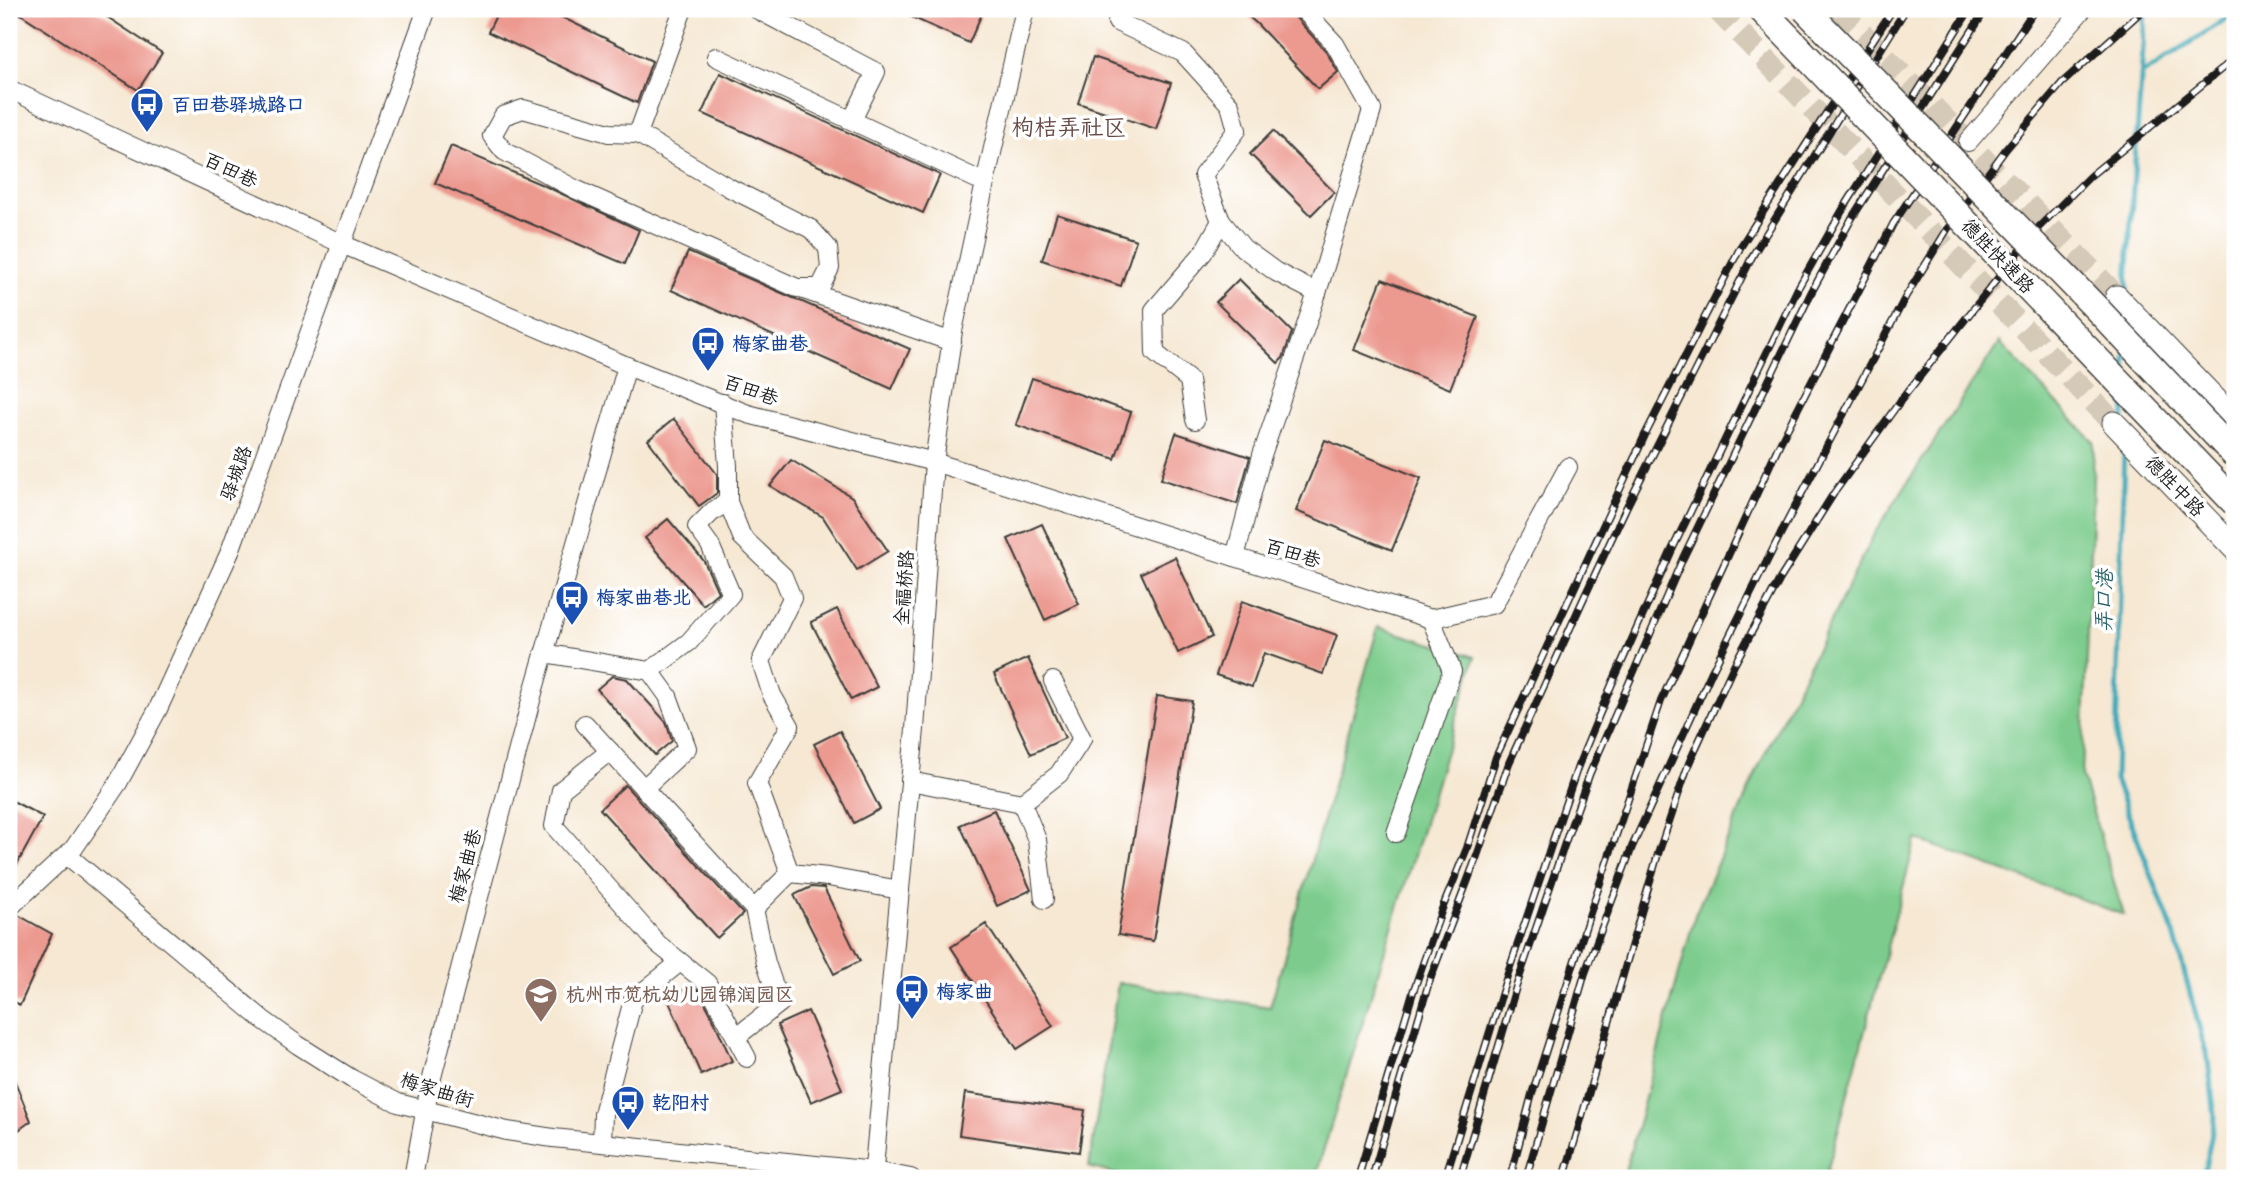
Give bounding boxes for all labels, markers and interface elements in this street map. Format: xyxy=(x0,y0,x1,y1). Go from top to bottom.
bus stop icon: 百田巷驿城路口 xyxy=(128,85,166,134)
place label: 百田巷驿城路口 xyxy=(172,92,305,117)
district label: 枸桔弄社区 xyxy=(1012,112,1127,142)
street label: 百田巷 xyxy=(200,147,262,193)
street label: 德胜快速路 xyxy=(1956,213,2040,299)
bus stop icon: 梅家曲巷 xyxy=(689,324,727,373)
place label: 梅家曲巷 xyxy=(732,331,809,356)
street label: 百田巷 xyxy=(720,369,782,411)
street label: 驿城路 xyxy=(215,442,257,504)
street label: 德胜中路 xyxy=(2140,450,2210,522)
street label: 百田巷 xyxy=(1262,533,1324,573)
street label: 全福桥路 xyxy=(889,549,919,627)
water label: 弄口港 xyxy=(2089,567,2119,633)
bus stop icon: 梅家曲巷北 xyxy=(553,578,591,627)
place label: 梅家曲巷北 xyxy=(596,585,691,610)
street label: 梅家曲巷 xyxy=(443,826,487,906)
bus stop icon: 梅家曲 xyxy=(893,972,931,1021)
school or university icon: 杭州市笕杭幼儿园锦润园区 xyxy=(522,975,560,1024)
place label: 梅家曲 xyxy=(936,979,993,1004)
place label: 杭州市笕杭幼儿园锦润园区 xyxy=(566,982,794,1007)
street label: 梅家曲街 xyxy=(397,1067,477,1113)
bus stop icon: 乾阳村 xyxy=(609,1083,647,1132)
place label: 乾阳村 xyxy=(652,1090,709,1115)

